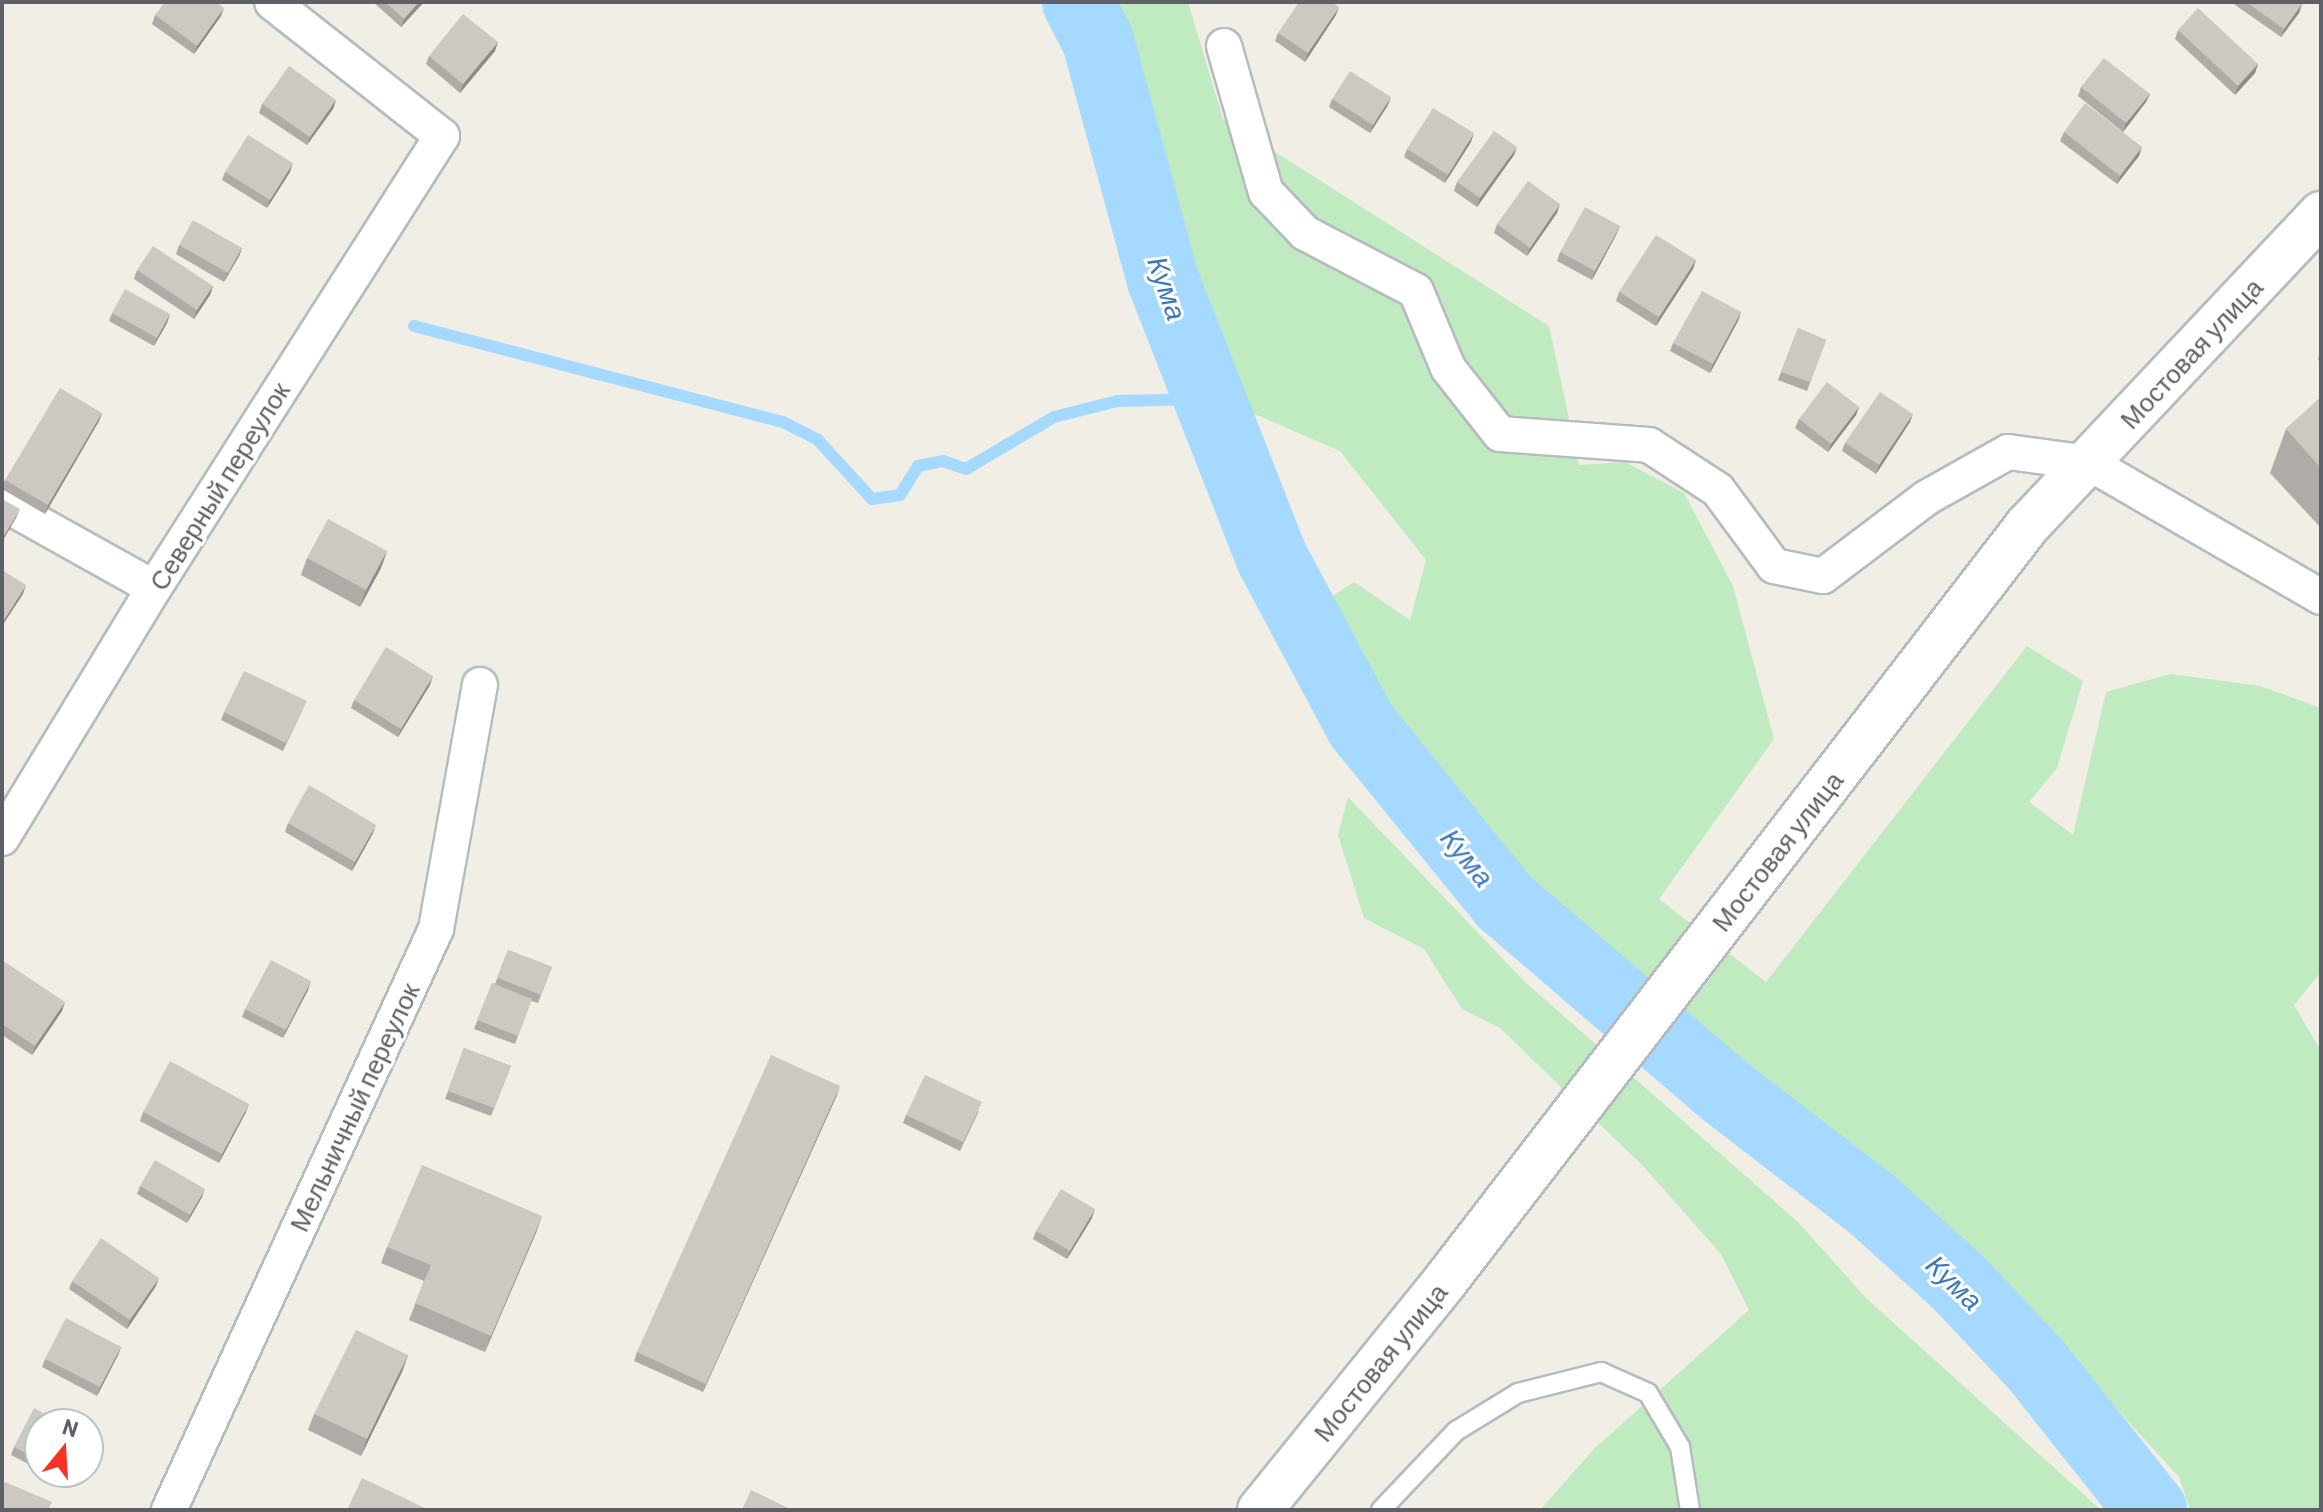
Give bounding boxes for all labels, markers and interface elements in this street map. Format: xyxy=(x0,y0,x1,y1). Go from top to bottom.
water label: Кума xyxy=(1142,252,1194,324)
street label: Мостовая улица xyxy=(2113,271,2269,435)
street label: Северный переулок xyxy=(142,376,296,596)
street label: Мостовая улица xyxy=(1705,765,1849,937)
water label: Кума xyxy=(1435,821,1501,893)
street label: Мельничный переулок xyxy=(283,978,425,1236)
water label: Кума xyxy=(1920,1247,1990,1317)
street label: Мостовая улица xyxy=(1307,1277,1453,1447)
north arrow xyxy=(24,1408,104,1488)
text: N xyxy=(60,1412,82,1442)

